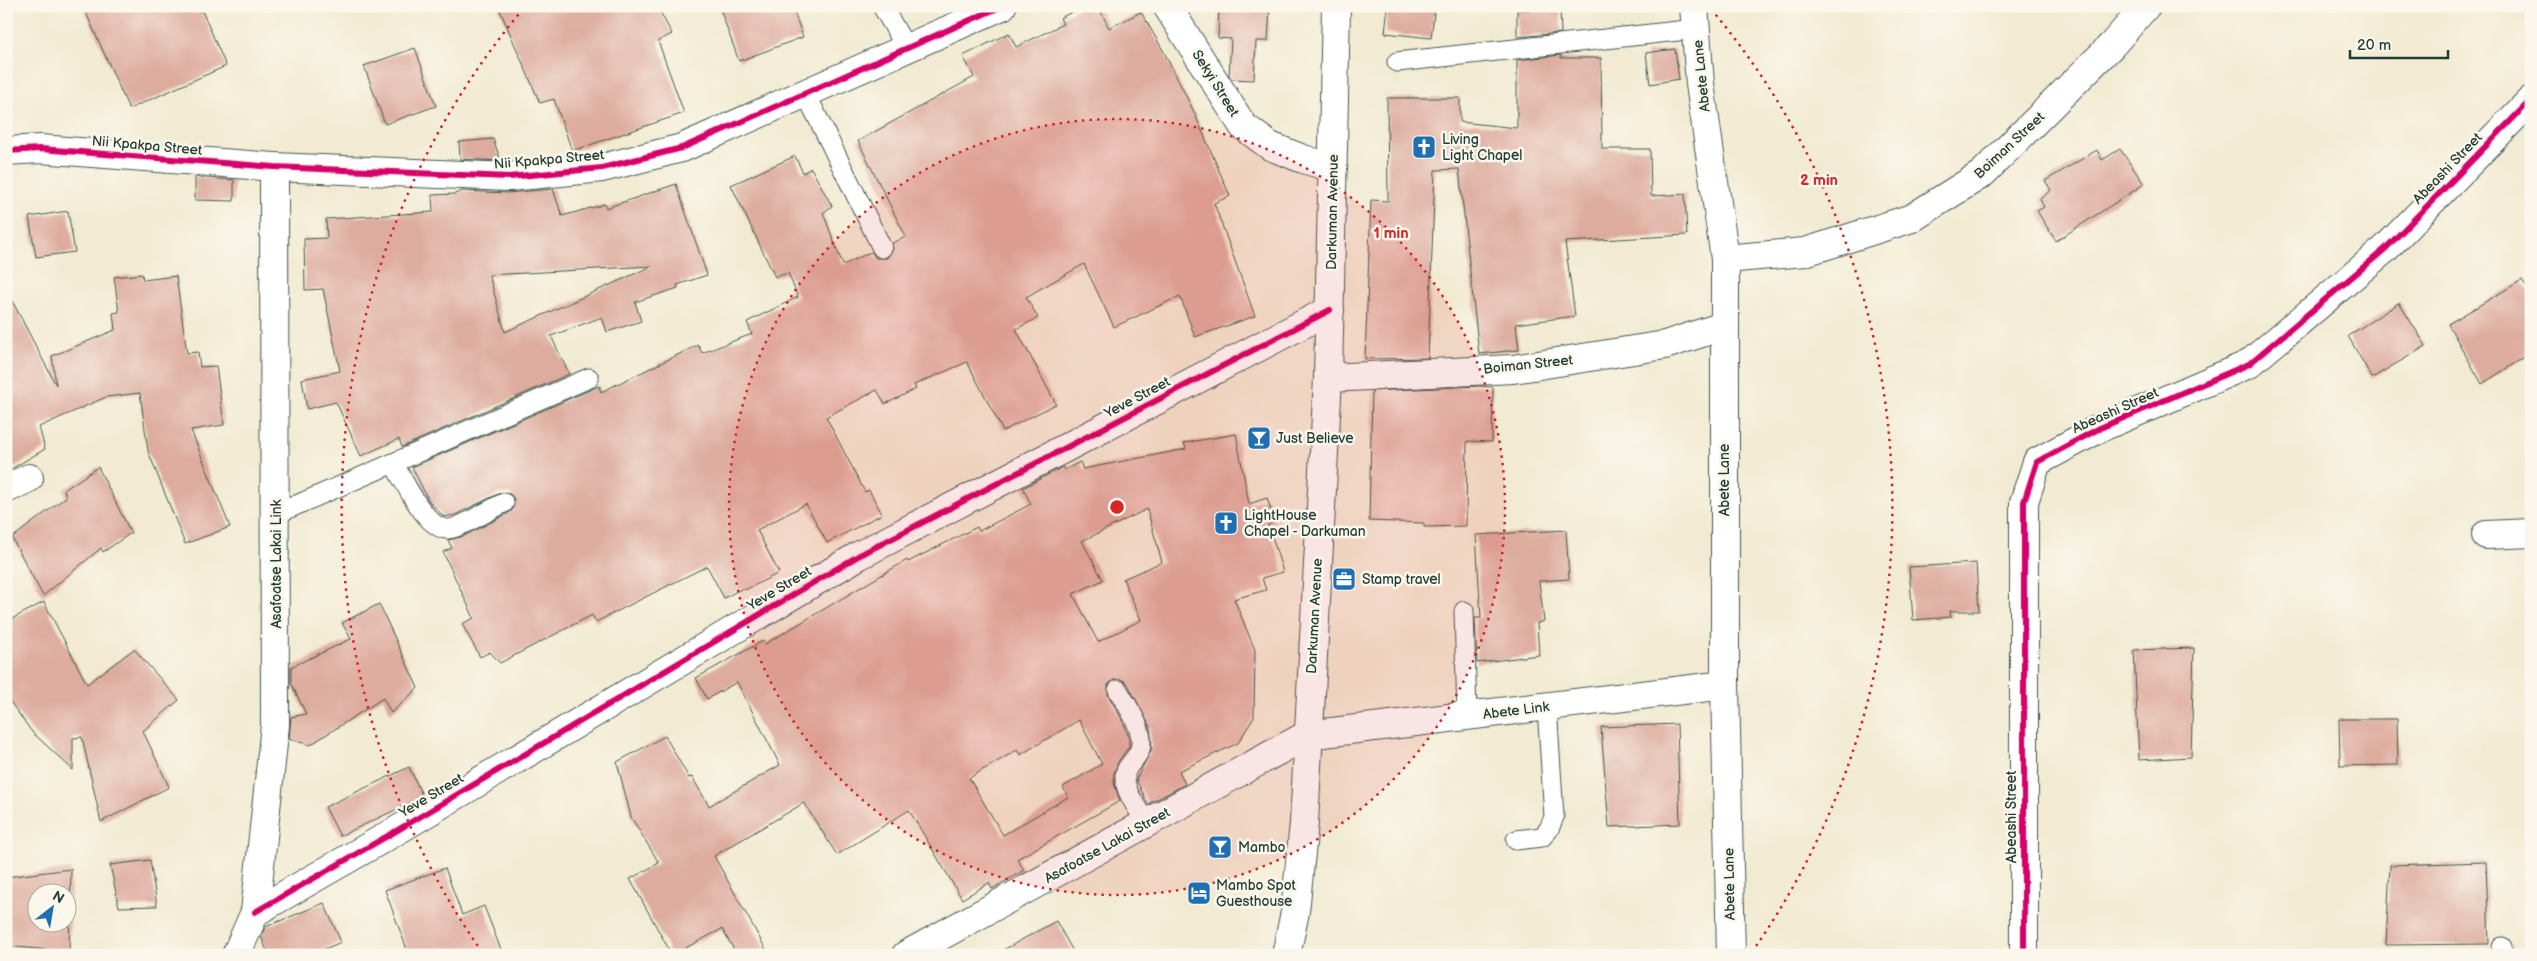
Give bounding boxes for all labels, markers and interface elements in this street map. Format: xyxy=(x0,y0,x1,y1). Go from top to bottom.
scale bar xyxy=(2350,28,2447,60)
text: 20 m xyxy=(2357,36,2391,55)
street label: Abete Lane xyxy=(1689,39,1714,113)
street label: Sekyi Street xyxy=(1188,47,1243,120)
street label: Boiman Street xyxy=(1971,108,2049,182)
street label: Abeashi Street xyxy=(2409,129,2486,208)
place label: Living Light Chapel xyxy=(1442,131,1522,164)
street label: Nii Kpakpa Street xyxy=(91,132,204,159)
church icon: Living Light Chapel xyxy=(1411,134,1437,160)
street label: Nii Kpakpa Street xyxy=(493,146,606,173)
street label: Darkuman Avenue xyxy=(1323,154,1342,270)
text: 2 min xyxy=(1800,171,1838,190)
text: 1 min xyxy=(1373,224,1409,243)
street label: Boiman Street xyxy=(1482,351,1574,378)
street label: Yeve Street xyxy=(1101,373,1174,422)
street label: Abeashi Street xyxy=(2069,384,2162,437)
bar icon: Just Believe xyxy=(1246,425,1272,451)
place label: Just Believe xyxy=(1276,430,1353,447)
street label: Abete Lane xyxy=(1716,444,1733,516)
centre of rings xyxy=(1108,498,1126,516)
street label: Asafoatse Lakai Link xyxy=(268,499,285,628)
place label: LightHouse Chapel - Darkuman xyxy=(1244,507,1366,540)
church icon: LightHouse Chapel - Darkuman xyxy=(1213,510,1239,536)
street label: Darkuman Avenue xyxy=(1303,558,1326,674)
street label: Yeve Street xyxy=(743,562,815,615)
office icon: Stamp travel xyxy=(1331,566,1357,592)
place label: Stamp travel xyxy=(1362,571,1441,588)
street label: Abete Link xyxy=(1482,698,1550,723)
street label: Yeve Street xyxy=(395,769,467,822)
street label: Abeashi Street xyxy=(2003,770,2020,863)
street label: Asafoatse Lakai Street xyxy=(1041,803,1174,887)
bar icon: Mambo xyxy=(1207,834,1233,860)
place label: Mambo xyxy=(1238,839,1286,856)
street label: Abete Lane xyxy=(1720,848,1739,920)
place label: Mambo Spot Guesthouse xyxy=(1216,877,1296,910)
hotel icon: Mambo Spot Guesthouse xyxy=(1186,880,1212,906)
north arrow xyxy=(28,884,78,934)
text: N xyxy=(50,887,67,907)

